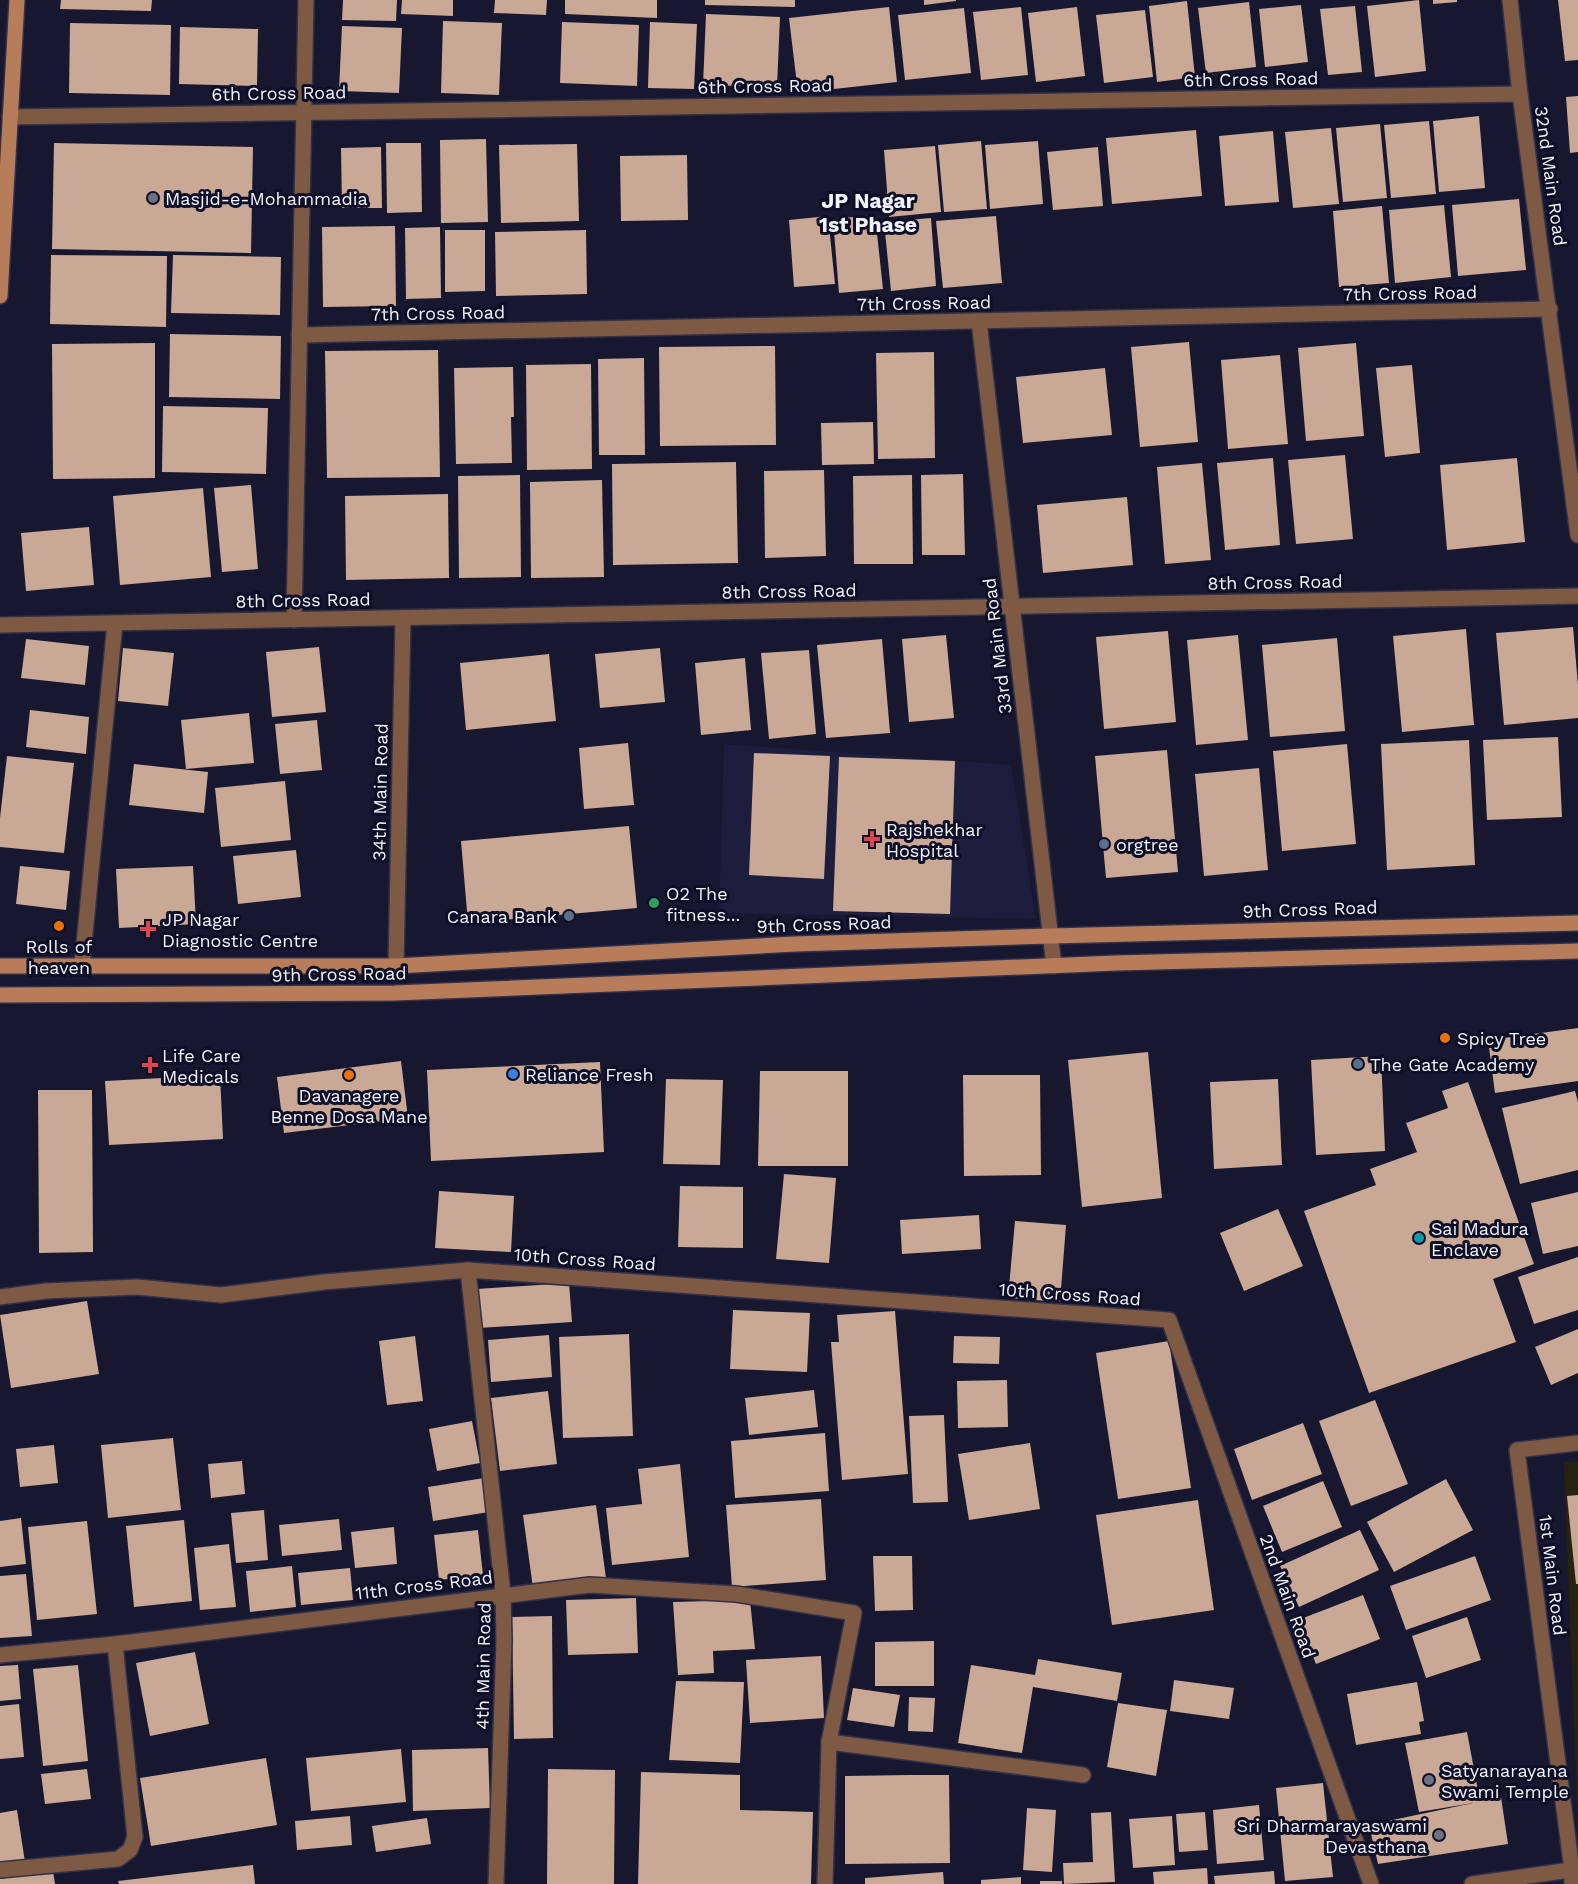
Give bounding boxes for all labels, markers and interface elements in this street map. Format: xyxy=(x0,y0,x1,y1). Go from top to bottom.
street label: 6th Cross Road xyxy=(1183,67,1319,91)
street label: 6th Cross Road xyxy=(697,74,833,98)
street label: 6th Cross Road xyxy=(211,81,347,105)
street label: 32nd Main Road xyxy=(1531,105,1571,247)
place label: Masjid-e-Mohammadia xyxy=(165,188,368,209)
district label: JP Nagar 1st Phase xyxy=(819,188,917,237)
marker: Masjid-e-Mohammadia xyxy=(146,191,160,205)
street label: 7th Cross Road xyxy=(1343,281,1477,305)
street label: 7th Cross Road xyxy=(857,291,991,315)
street label: 7th Cross Road xyxy=(371,301,505,325)
street label: 8th Cross Road xyxy=(1207,570,1343,594)
street label: 33rd Main Road xyxy=(978,577,1016,715)
street label: 8th Cross Road xyxy=(721,579,857,603)
street label: 8th Cross Road xyxy=(235,588,371,612)
street label: 34th Main Road xyxy=(368,723,392,861)
place label: Rajshekhar Hospital xyxy=(886,819,983,861)
marker: Rajshekhar Hospital xyxy=(863,830,881,848)
place label: orgtree xyxy=(1116,834,1179,855)
marker: orgtree xyxy=(1097,837,1111,851)
place label: O2 The fitness... xyxy=(666,883,740,925)
marker: O2 The fitness... xyxy=(647,896,661,910)
street label: 9th Cross Road xyxy=(1242,896,1378,922)
place label: Canara Bank xyxy=(447,906,557,927)
place label: JP Nagar Diagnostic Centre xyxy=(162,909,318,951)
marker: Canara Bank xyxy=(562,909,576,923)
street label: 9th Cross Road xyxy=(756,911,892,937)
marker: Rolls of heaven xyxy=(52,919,66,933)
marker: JP Nagar Diagnostic Centre xyxy=(139,920,157,938)
place label: Rolls of heaven xyxy=(26,936,92,978)
street label: 9th Cross Road xyxy=(271,962,407,986)
place label: Spicy Tree xyxy=(1457,1028,1546,1049)
marker: Spicy Tree xyxy=(1438,1031,1452,1045)
place label: Life Care Medicals xyxy=(162,1045,241,1087)
place label: The Gate Academy xyxy=(1370,1054,1535,1075)
marker: The Gate Academy xyxy=(1351,1057,1365,1071)
marker: Life Care Medicals xyxy=(143,1058,157,1072)
place label: Reliance Fresh xyxy=(525,1064,654,1085)
marker: Reliance Fresh xyxy=(506,1067,520,1081)
marker: Davanagere Benne Dosa Mane xyxy=(342,1068,356,1082)
place label: Davanagere Benne Dosa Mane xyxy=(270,1085,428,1127)
place label: Sai Madura Enclave xyxy=(1431,1218,1529,1260)
marker: Sai Madura Enclave xyxy=(1412,1231,1426,1245)
street label: 10th Cross Road xyxy=(513,1244,657,1274)
street label: 10th Cross Road xyxy=(998,1279,1142,1309)
street label: 1st Main Road xyxy=(1535,1513,1571,1637)
street label: 2nd Main Road xyxy=(1256,1531,1320,1661)
street label: 11th Cross Road xyxy=(354,1566,494,1604)
street label: 4th Main Road xyxy=(471,1602,495,1730)
place label: Satyanarayana Swami Temple xyxy=(1441,1760,1569,1802)
marker: Satyanarayana Swami Temple xyxy=(1422,1773,1436,1787)
place label: Sri Dharmarayaswami Devasthana xyxy=(1236,1815,1427,1857)
marker: Sri Dharmarayaswami Devasthana xyxy=(1432,1828,1446,1842)

